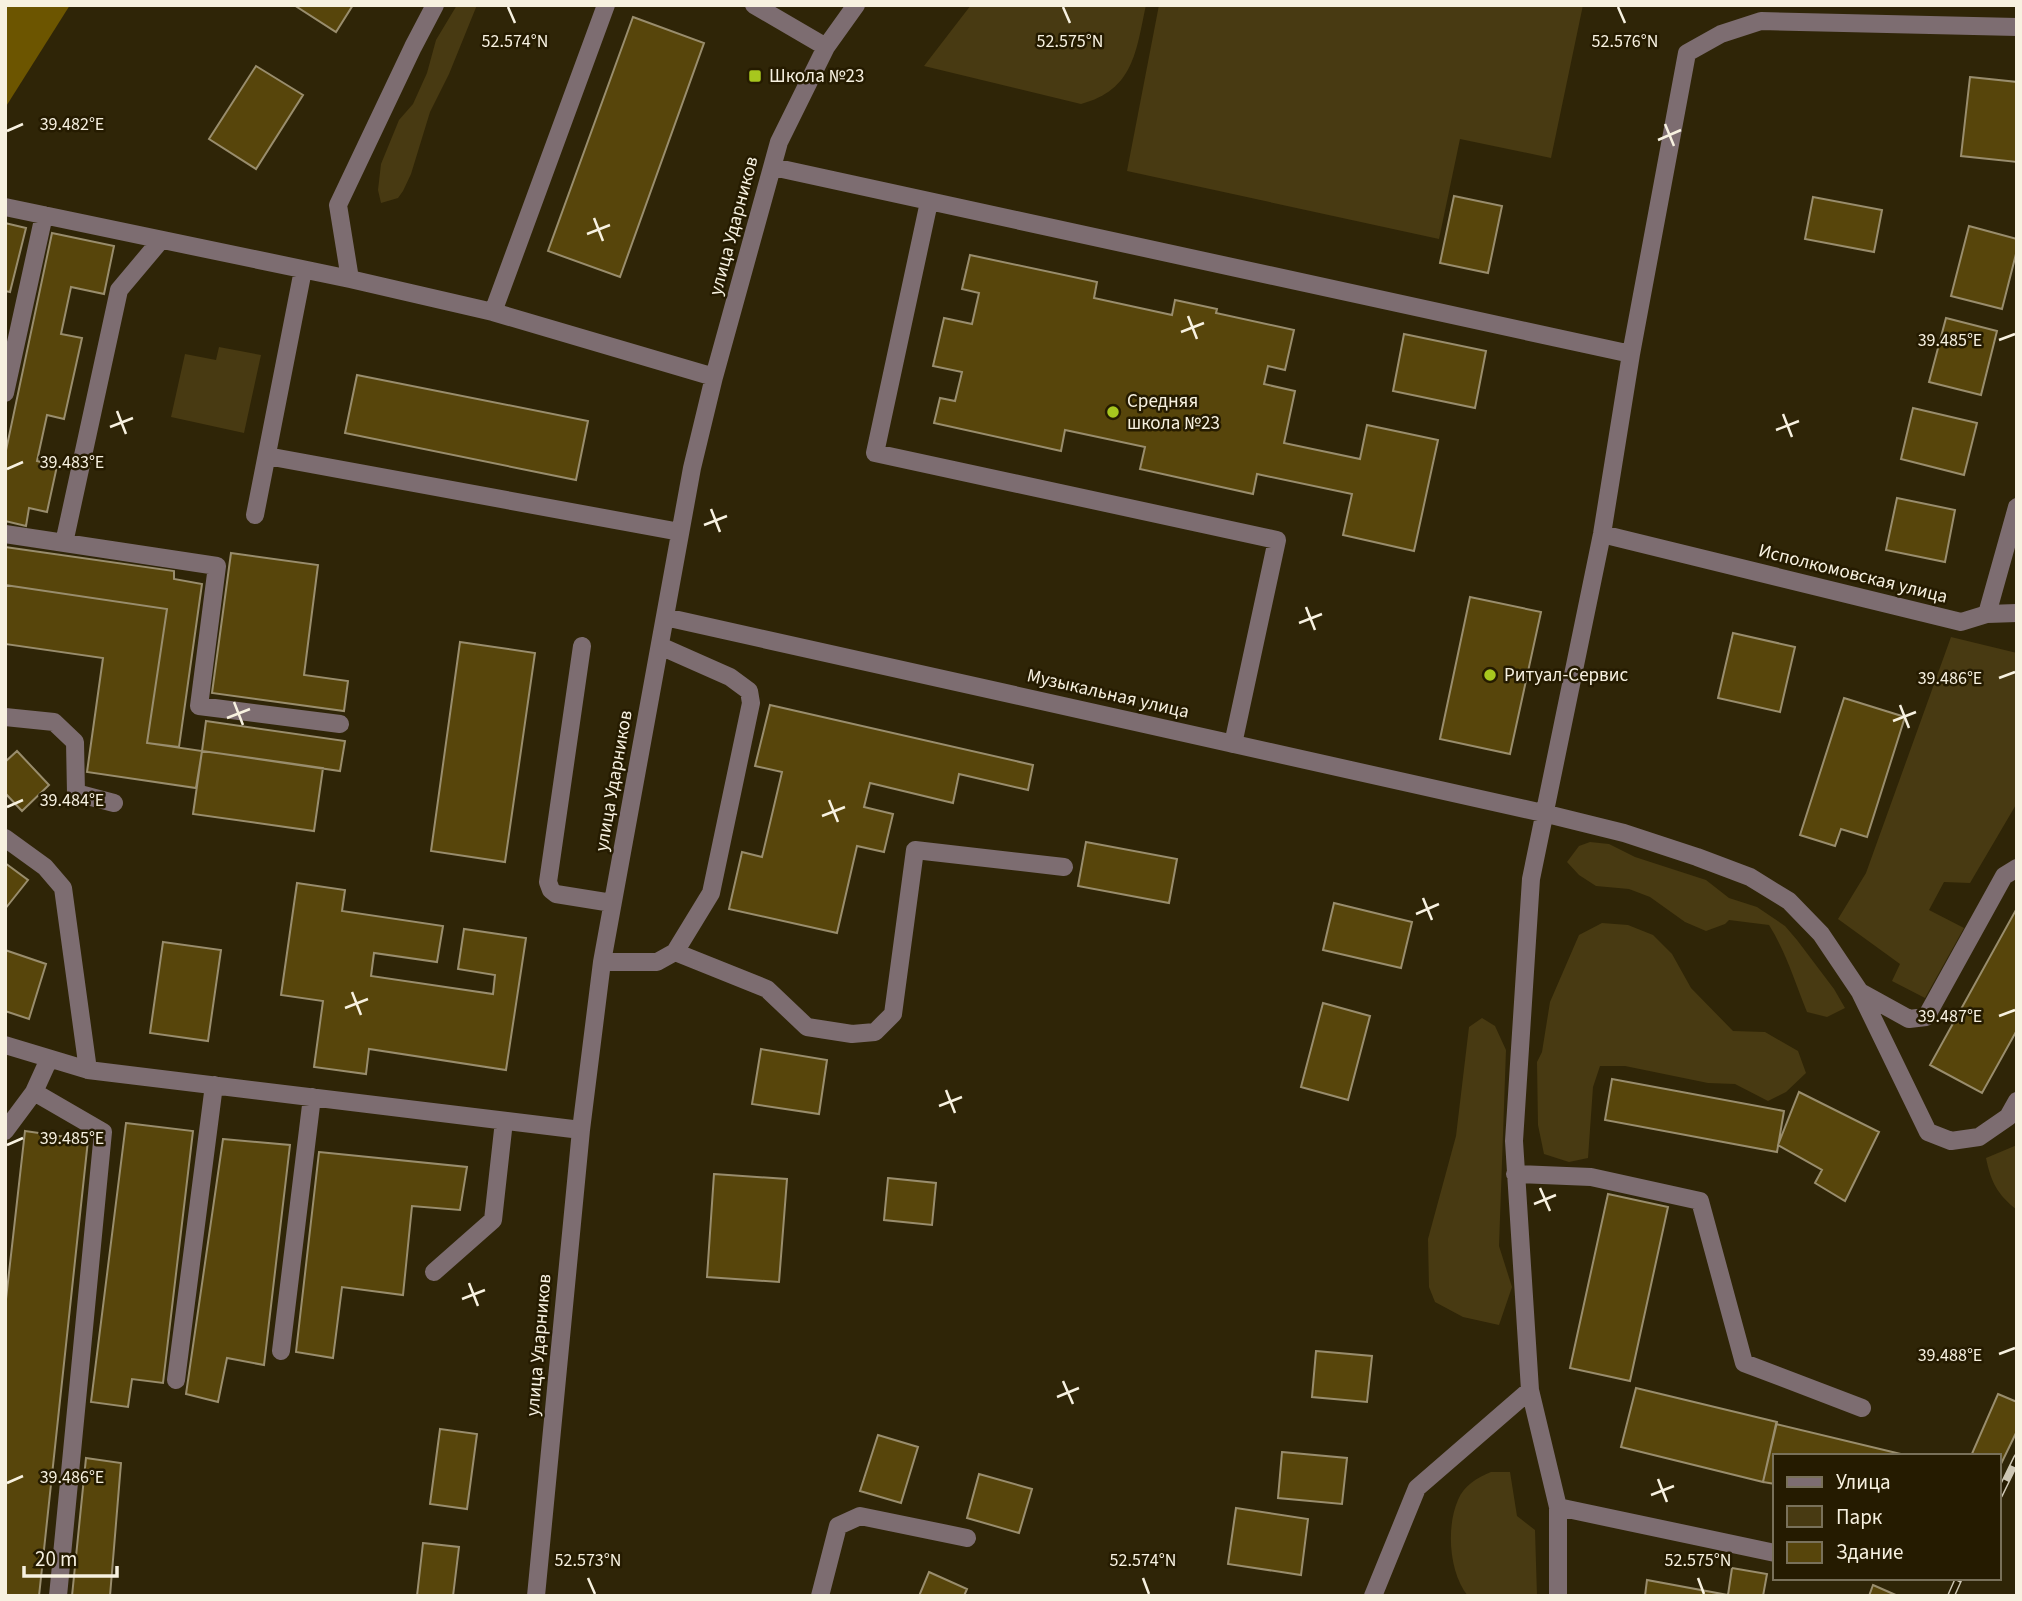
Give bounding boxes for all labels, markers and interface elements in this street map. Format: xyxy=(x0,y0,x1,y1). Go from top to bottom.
text: 52.574°N xyxy=(482,29,548,54)
text: 52.575°N xyxy=(1037,29,1103,54)
text: 52.576°N xyxy=(1592,29,1658,54)
place label: Школа №23 xyxy=(769,63,864,90)
marker: Школа №23 xyxy=(747,68,763,84)
text: 39.482°E xyxy=(40,112,104,137)
street label: улица Ударников xyxy=(702,153,766,299)
text: 39.485°E xyxy=(1918,328,1982,353)
place label: Средняя школа №23 xyxy=(1127,388,1220,437)
marker: Средняя школа №23 xyxy=(1105,404,1121,420)
text: 39.483°E xyxy=(40,450,104,475)
street label: Исполкомовская улица xyxy=(1755,537,1951,611)
street label: Музыкальная улица xyxy=(1024,662,1192,726)
place label: Ритуал-Сервис xyxy=(1504,662,1629,689)
text: 39.486°E xyxy=(1918,666,1982,691)
marker: Ритуал-Сервис xyxy=(1482,667,1498,683)
street label: улица Ударников xyxy=(588,708,640,854)
text: 39.484°E xyxy=(40,788,104,813)
text: 39.487°E xyxy=(1918,1004,1982,1029)
text: 39.485°E xyxy=(40,1126,104,1151)
street label: улица Ударников xyxy=(519,1273,559,1417)
text: 39.488°E xyxy=(1918,1343,1982,1368)
legend xyxy=(1773,1454,2001,1580)
text: 39.486°E xyxy=(40,1465,104,1490)
text: Улица xyxy=(1836,1467,1891,1497)
text: Парк xyxy=(1836,1502,1883,1532)
scale bar xyxy=(24,1534,117,1578)
text: Здание xyxy=(1836,1537,1904,1567)
text: 20 m xyxy=(35,1544,77,1574)
text: 52.573°N xyxy=(555,1548,621,1573)
text: 52.574°N xyxy=(1110,1548,1176,1573)
text: 52.575°N xyxy=(1665,1548,1731,1573)

